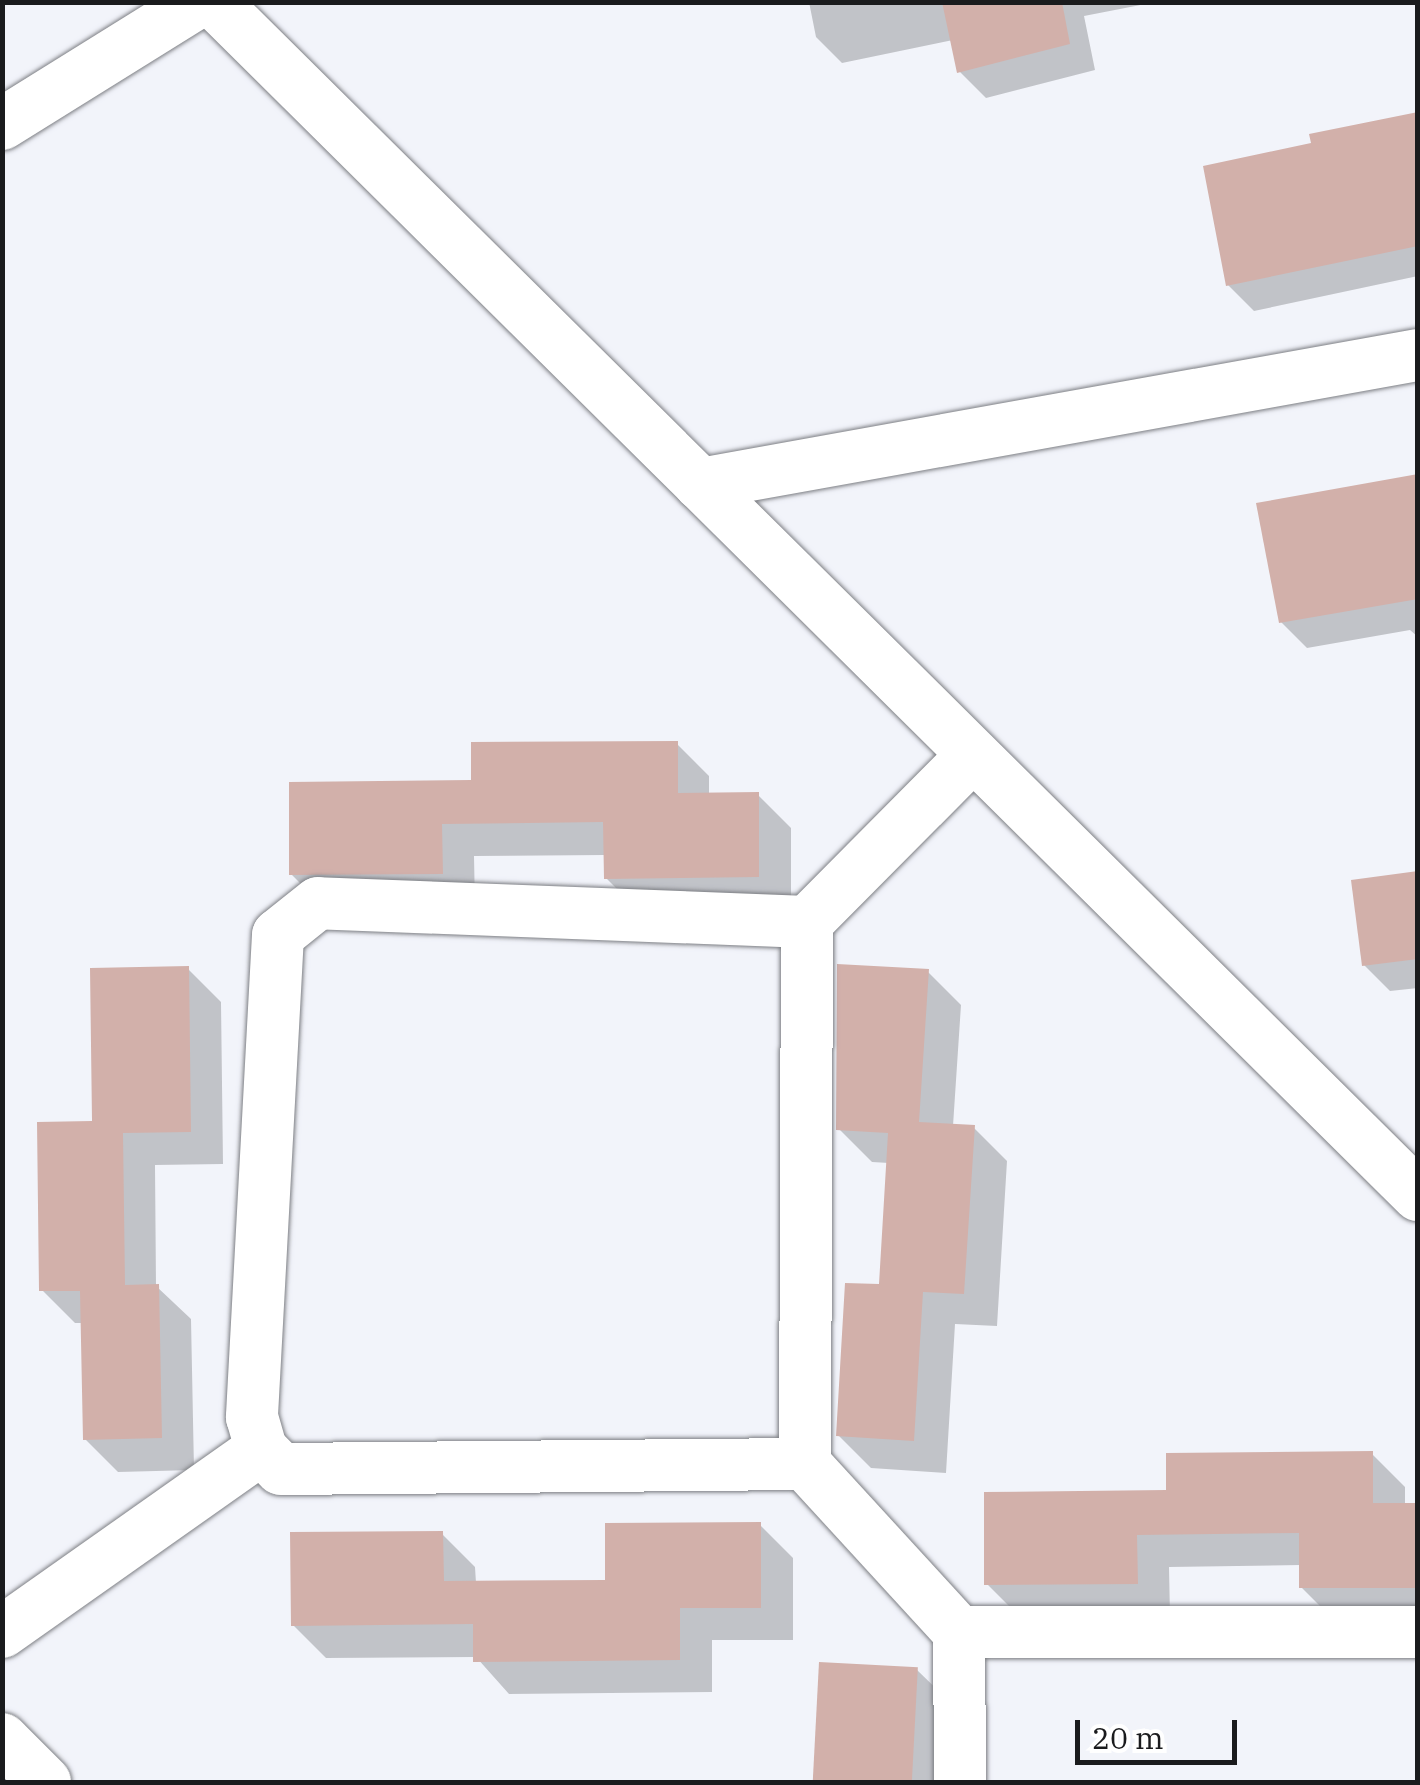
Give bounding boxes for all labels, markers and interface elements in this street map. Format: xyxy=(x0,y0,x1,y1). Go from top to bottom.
scale bar xyxy=(1080,1700,1242,1762)
text: 20 m xyxy=(1092,1718,1164,1757)

